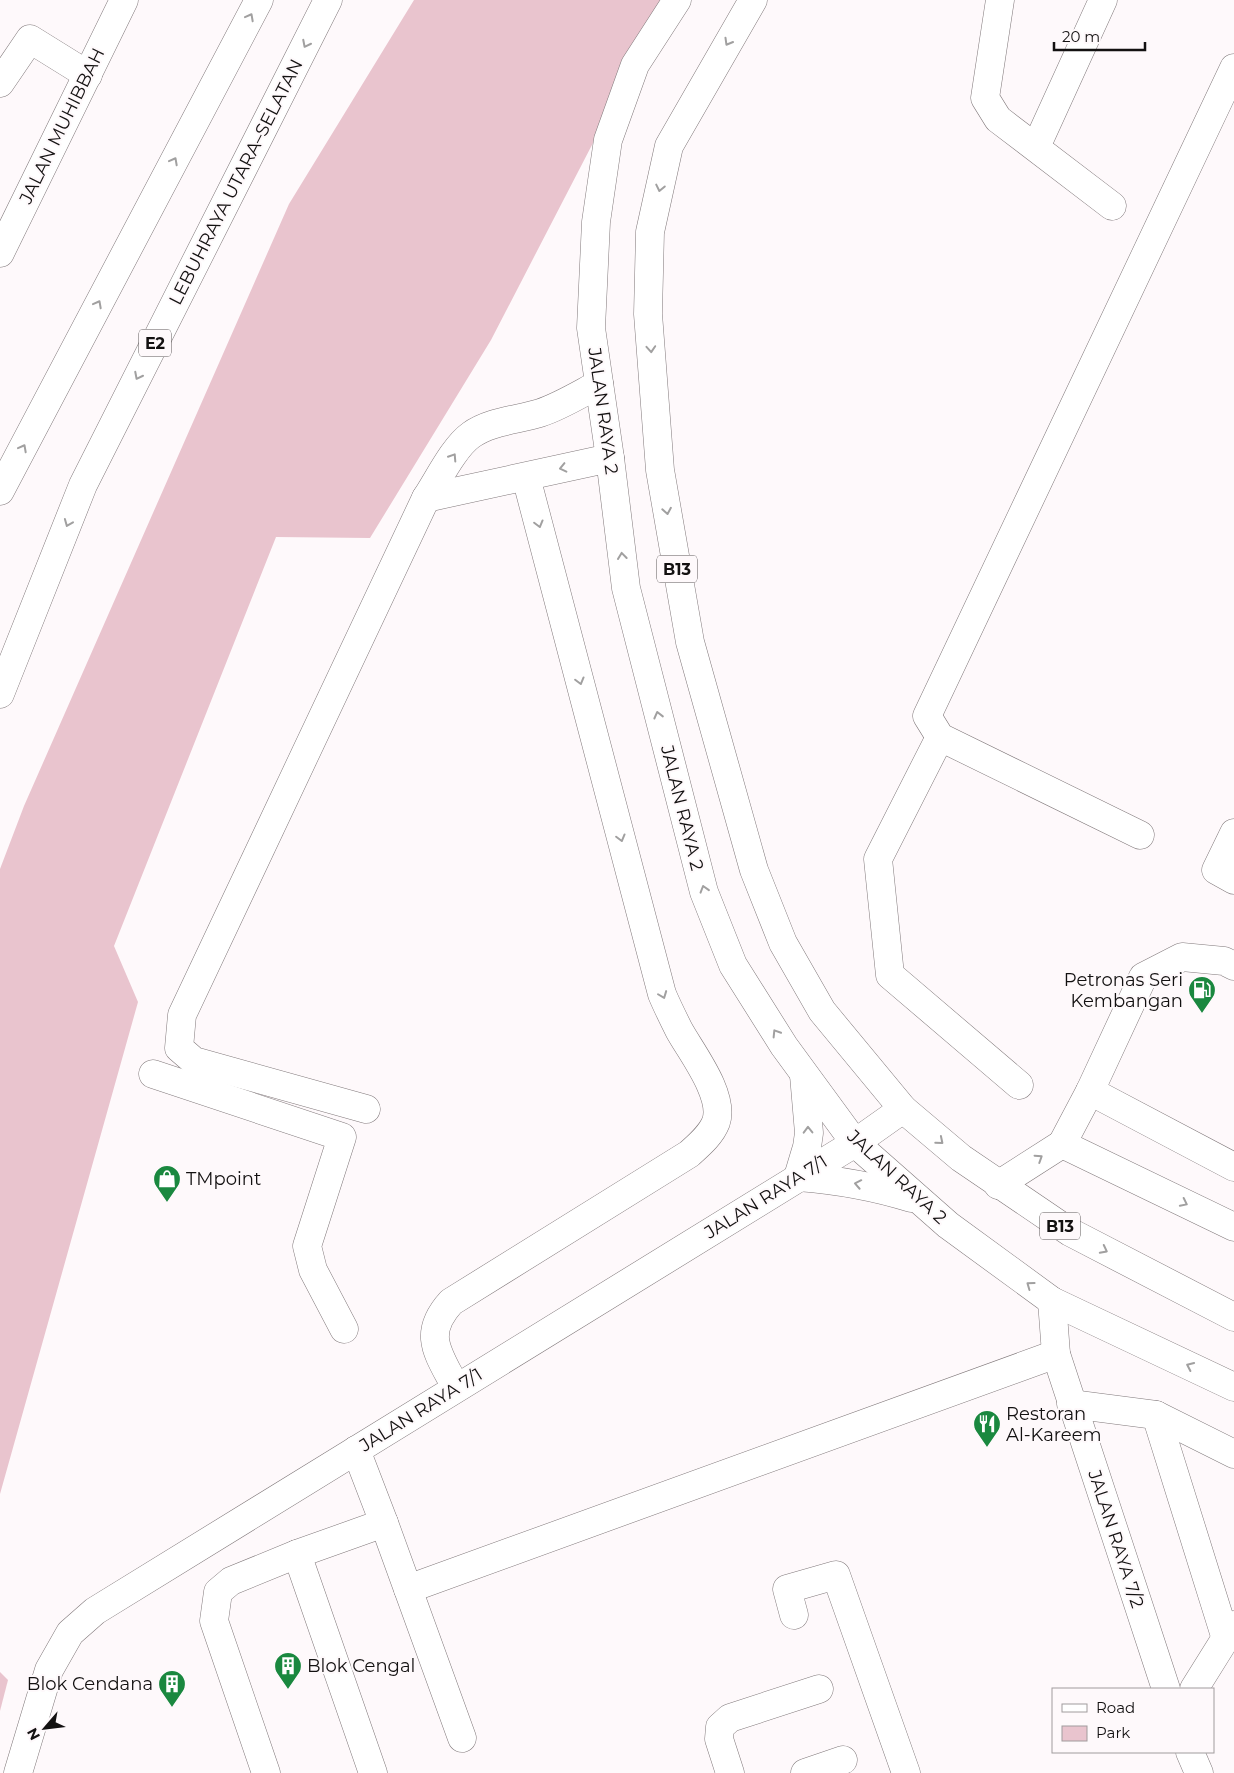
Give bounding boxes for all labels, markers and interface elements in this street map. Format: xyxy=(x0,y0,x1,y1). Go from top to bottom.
one-way arrow xyxy=(244,13,254,22)
scale bar xyxy=(1054,20,1145,52)
text: 20 m xyxy=(1062,27,1100,46)
one-way arrow xyxy=(725,37,735,46)
one-way arrow xyxy=(302,38,312,47)
street label: JALAN MUHIBBAH xyxy=(14,44,109,208)
street label: LEBUHRAYA UTARA–SELATAN xyxy=(164,56,308,308)
one-way arrow xyxy=(168,157,178,166)
one-way arrow xyxy=(655,183,665,192)
one-way arrow xyxy=(92,301,102,310)
road number: E2 xyxy=(139,329,171,356)
street label: JALAN RAYA 2 xyxy=(583,345,623,476)
one-way arrow xyxy=(645,345,656,353)
one-way arrow xyxy=(134,371,144,380)
one-way arrow xyxy=(17,444,27,453)
one-way arrow xyxy=(446,454,456,463)
one-way arrow xyxy=(558,462,567,473)
one-way arrow xyxy=(661,506,671,515)
one-way arrow xyxy=(64,518,75,527)
one-way arrow xyxy=(533,519,543,527)
one-way arrow xyxy=(617,552,628,560)
road number: B13 xyxy=(657,556,697,582)
one-way arrow xyxy=(574,676,585,685)
one-way arrow xyxy=(653,710,664,719)
street label: JALAN RAYA 2 xyxy=(656,742,708,873)
one-way arrow xyxy=(615,834,626,843)
one-way arrow xyxy=(699,885,709,893)
place label: Petronas Seri Kembangan xyxy=(1064,969,1183,1012)
fuel station icon: Petronas Seri Kembangan xyxy=(1187,975,1217,1014)
one-way arrow xyxy=(657,990,667,999)
one-way arrow xyxy=(772,1030,782,1039)
one-way arrow xyxy=(803,1125,814,1133)
street label: JALAN RAYA 2 xyxy=(842,1125,951,1229)
one-way arrow xyxy=(934,1135,943,1143)
street label: JALAN RAYA 7/1 xyxy=(700,1150,831,1244)
one-way arrow xyxy=(1034,1155,1043,1165)
shop icon: TMpoint xyxy=(152,1164,182,1203)
place label: TMpoint xyxy=(186,1168,261,1190)
one-way arrow xyxy=(854,1179,863,1189)
one-way arrow xyxy=(1179,1197,1188,1207)
road number: B13 xyxy=(1040,1212,1080,1240)
one-way arrow xyxy=(1099,1244,1108,1254)
one-way arrow xyxy=(1026,1282,1036,1291)
one-way arrow xyxy=(1186,1362,1195,1373)
street label: JALAN RAYA 7/1 xyxy=(355,1363,486,1457)
place label: Restoran Al-Kareem xyxy=(1006,1403,1102,1446)
restaurant icon: Restoran Al-Kareem xyxy=(972,1409,1002,1448)
street label: JALAN RAYA 7/2 xyxy=(1083,1466,1149,1611)
building icon: Blok Cengal xyxy=(273,1651,303,1690)
place label: Blok Cengal xyxy=(307,1655,415,1677)
building icon: Blok Cendana xyxy=(157,1669,187,1708)
place label: Blok Cendana xyxy=(27,1673,153,1695)
legend xyxy=(1052,1688,1214,1753)
text: Road xyxy=(1096,1698,1135,1717)
north arrow xyxy=(20,1703,70,1753)
text: Park xyxy=(1096,1723,1130,1742)
text: N xyxy=(23,1725,44,1743)

